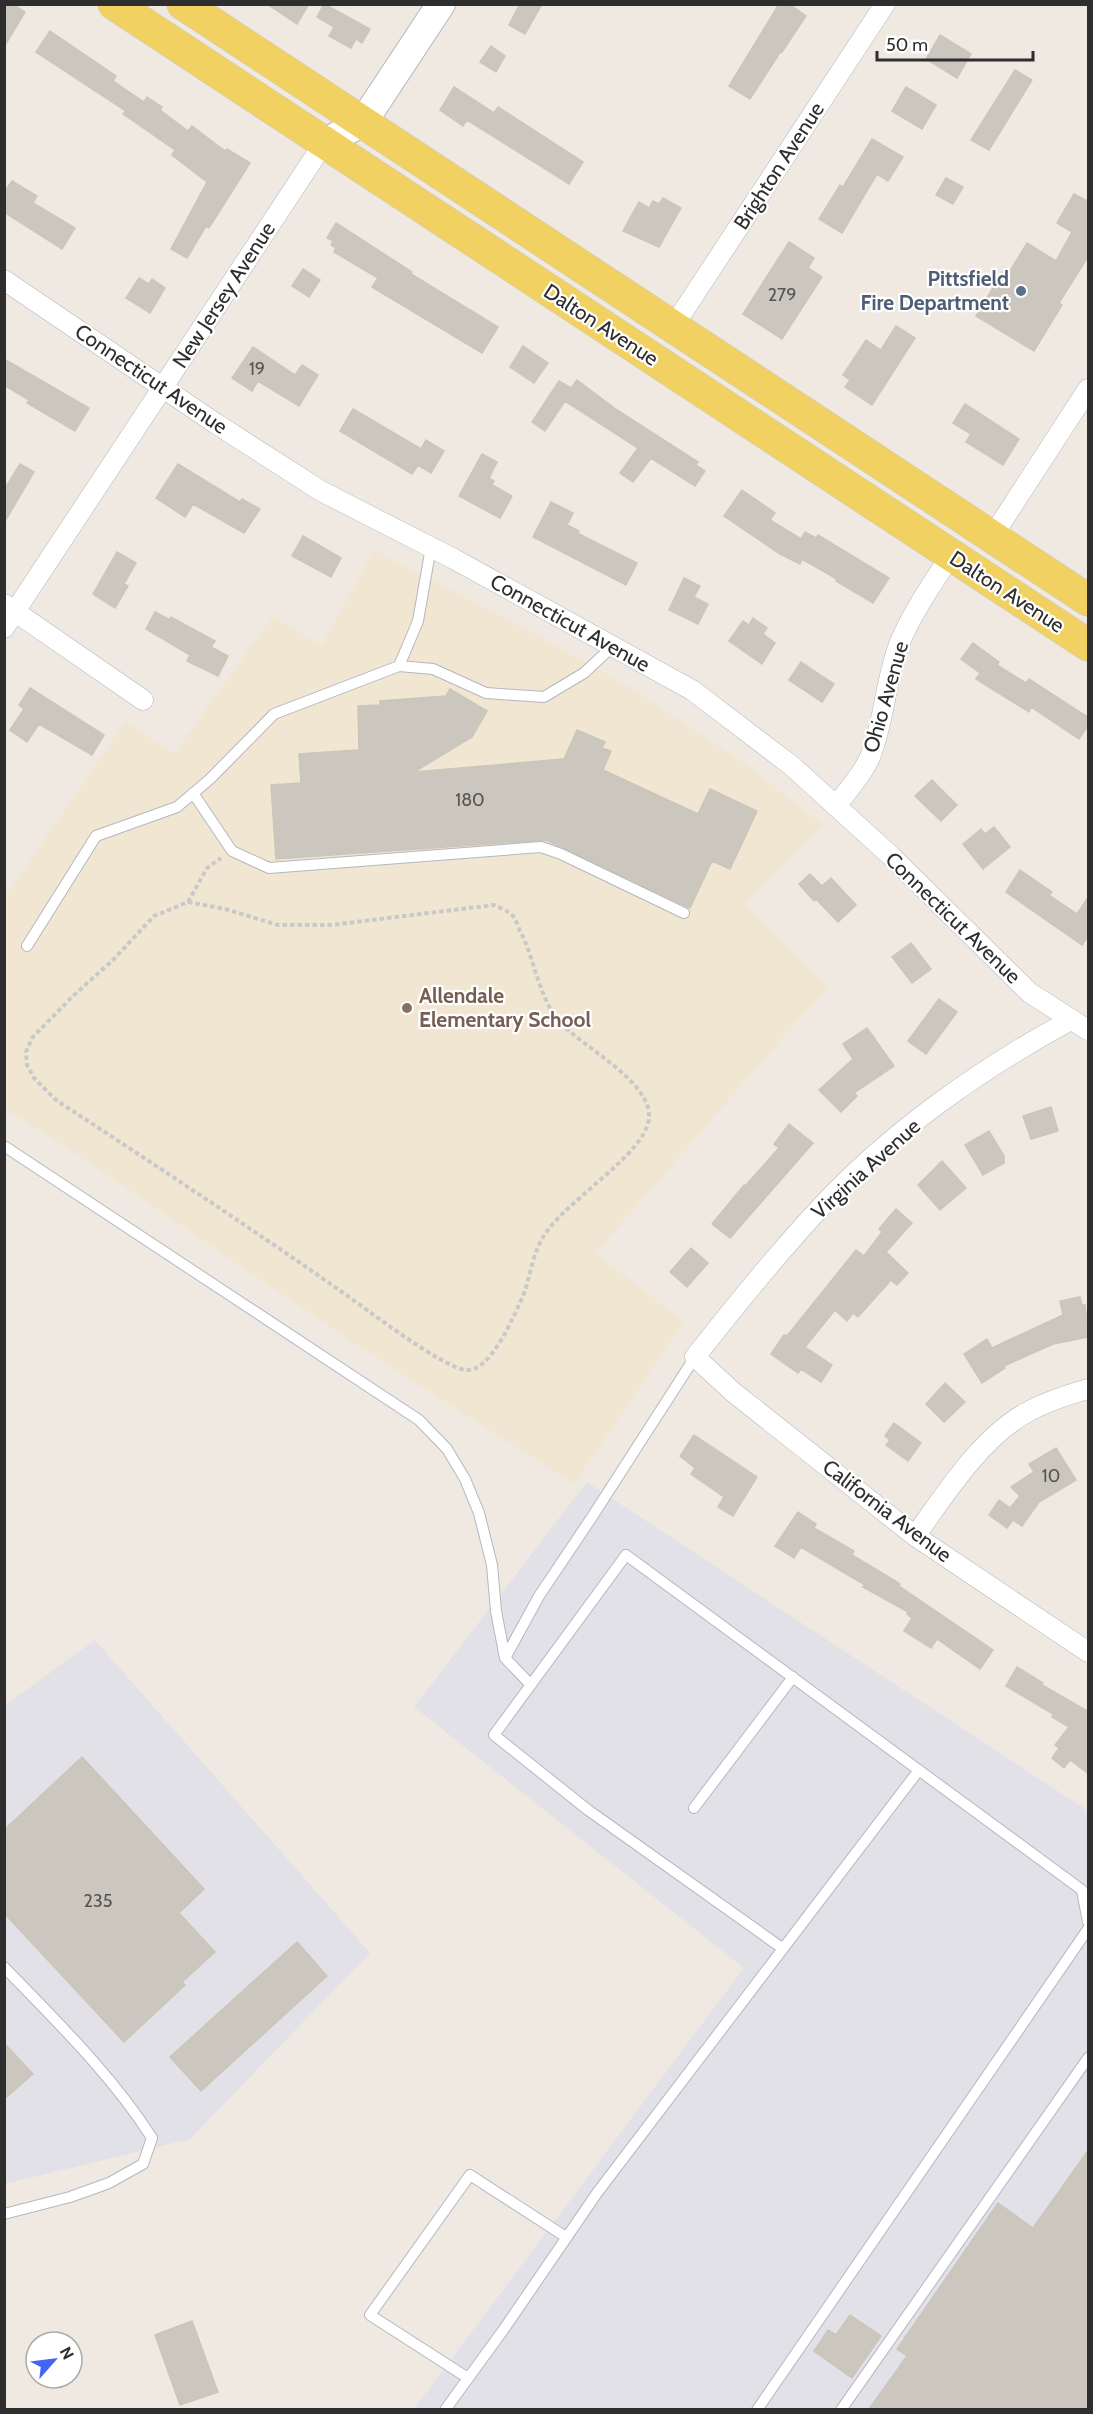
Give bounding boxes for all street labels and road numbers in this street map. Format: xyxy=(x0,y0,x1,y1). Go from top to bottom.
street label: Brighton Avenue xyxy=(728,97,829,234)
street label: New Jersey Avenue xyxy=(167,217,280,372)
street label: Dalton Avenue xyxy=(539,278,663,371)
street label: Connecticut Avenue xyxy=(70,318,232,439)
street label: Dalton Avenue xyxy=(945,545,1069,638)
street label: Connecticut Avenue xyxy=(486,568,655,677)
street label: Ohio Avenue xyxy=(858,638,913,755)
street label: Connecticut Avenue xyxy=(880,847,1026,989)
street label: Virginia Avenue xyxy=(806,1113,925,1224)
street label: California Avenue xyxy=(818,1454,957,1567)

